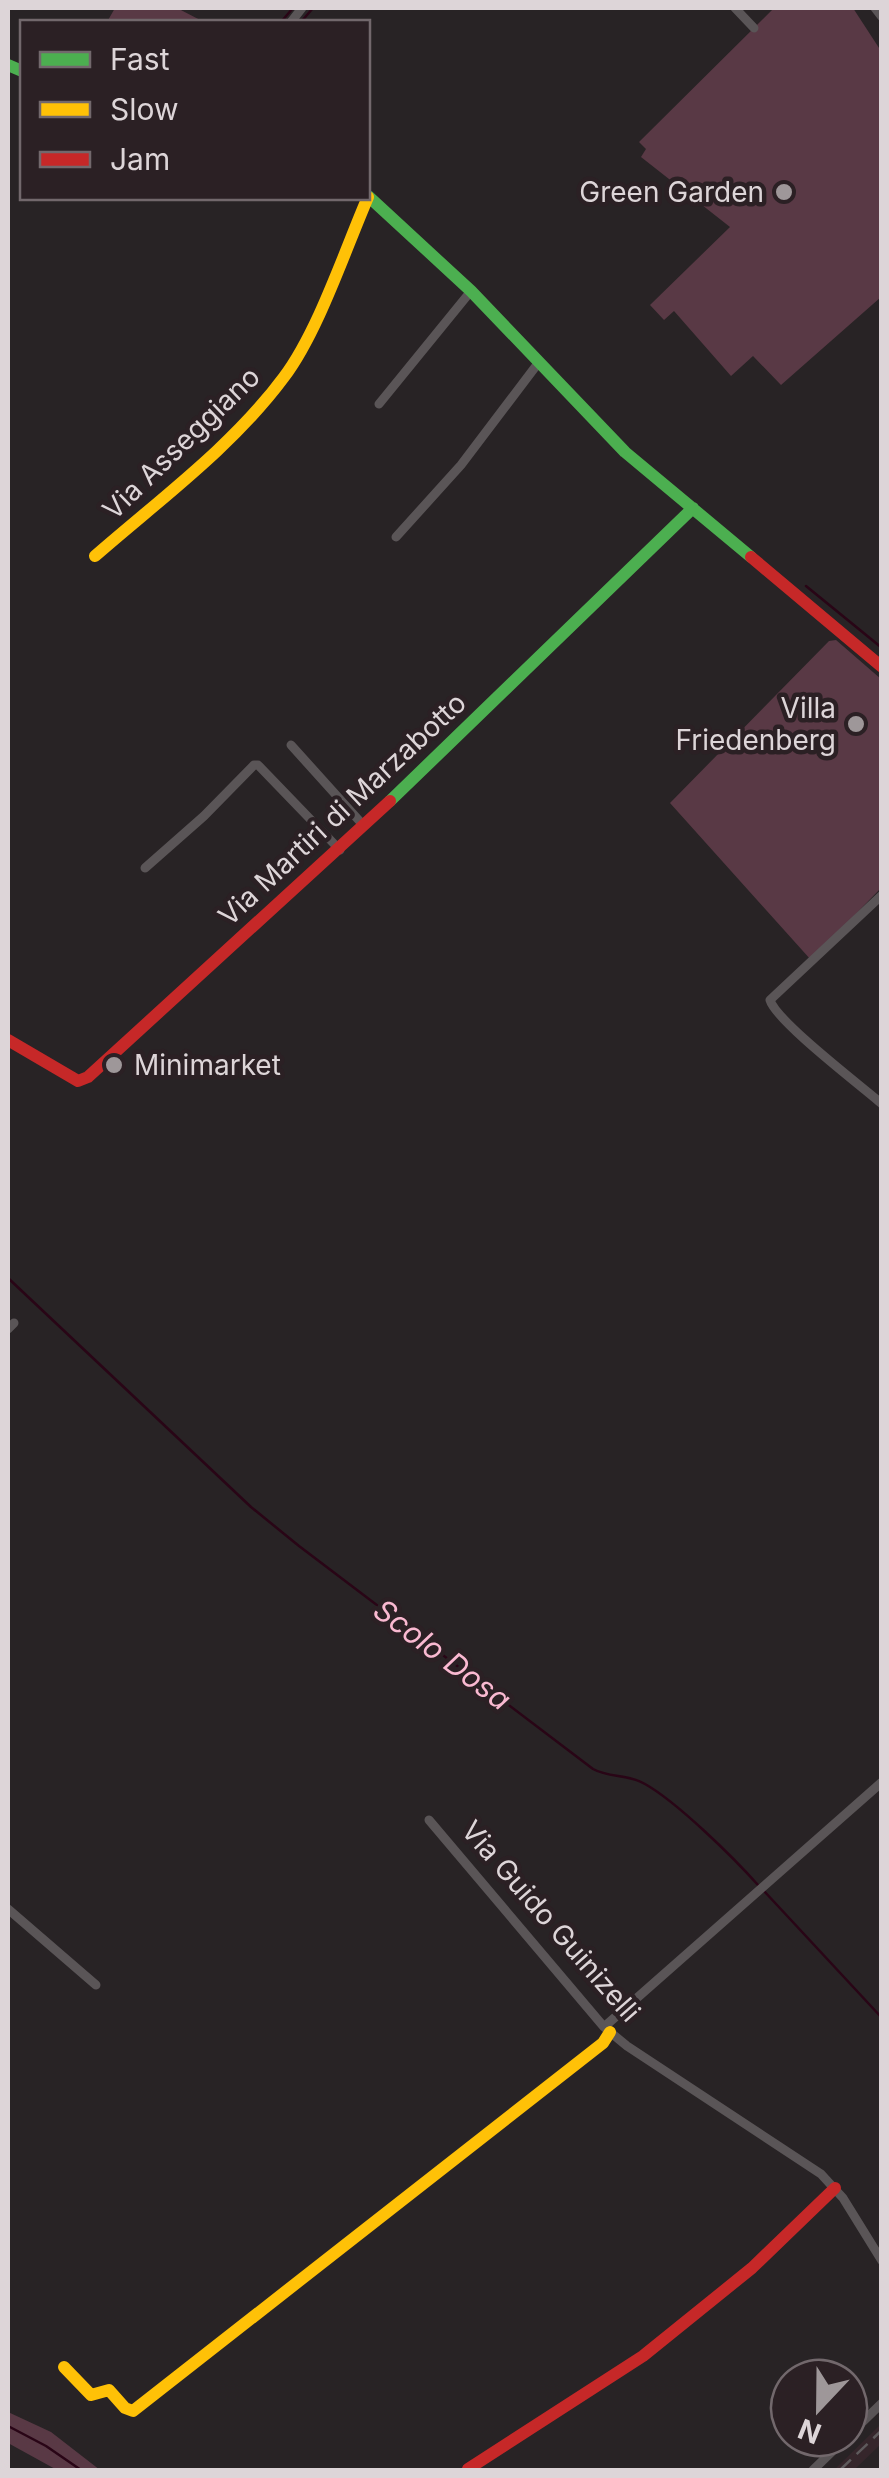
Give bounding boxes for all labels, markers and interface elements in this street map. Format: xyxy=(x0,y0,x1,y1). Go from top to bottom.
legend xyxy=(20,20,370,200)
text: Fast xyxy=(110,41,170,77)
text: Slow xyxy=(110,91,179,127)
text: Jam xyxy=(110,141,170,177)
place label: Green Garden xyxy=(579,175,764,209)
marker: Green Garden xyxy=(773,181,795,203)
street label: Via Asseggiano xyxy=(95,360,267,526)
street label: Via Martiri di Marzabotto xyxy=(211,685,473,933)
place label: Villa Friedenberg xyxy=(675,691,836,757)
marker: Villa Friedenberg xyxy=(845,713,867,735)
place label: Minimarket xyxy=(134,1048,281,1082)
marker: Minimarket xyxy=(103,1054,125,1076)
water label: Scolo Dosa xyxy=(367,1591,518,1717)
street label: Via Guido Guinizelli xyxy=(455,1814,647,2028)
north arrow xyxy=(769,2358,869,2458)
text: N xyxy=(793,2411,826,2451)

